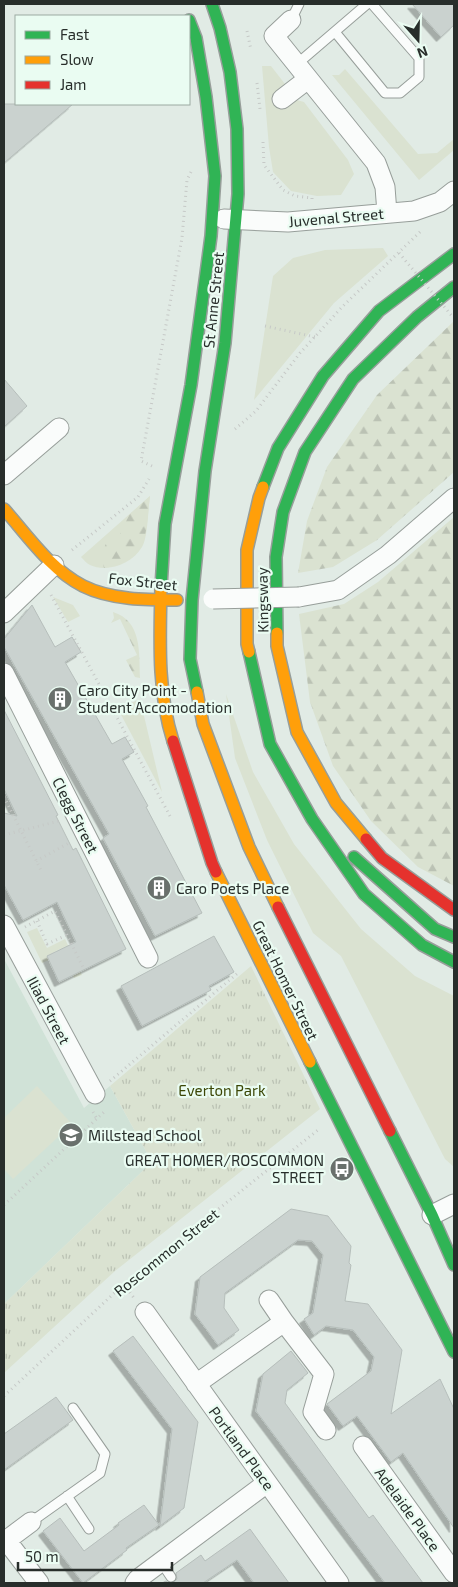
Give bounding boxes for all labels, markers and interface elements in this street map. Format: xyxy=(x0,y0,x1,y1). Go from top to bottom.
legend xyxy=(15,15,190,105)
north arrow xyxy=(393,15,443,65)
text: Fast xyxy=(60,25,90,43)
text: N xyxy=(415,43,430,62)
text: Slow xyxy=(60,50,94,68)
text: Jam xyxy=(60,75,86,93)
street label: Juvenal Street xyxy=(288,204,385,230)
street label: St Anne Street xyxy=(199,251,227,349)
street label: Kingsway xyxy=(252,567,272,633)
street label: Fox Street xyxy=(108,568,179,594)
place label: Caro City Point - Student Accomodation xyxy=(78,681,232,716)
building icon: Caro City Point - Student Accomodation xyxy=(47,686,73,712)
street label: Clegg Street xyxy=(49,774,103,856)
building icon: Caro Poets Place xyxy=(146,875,172,901)
place label: Caro Poets Place xyxy=(176,879,289,897)
street label: Great Homer Street xyxy=(249,917,323,1043)
street label: Iliad Street xyxy=(24,973,74,1047)
park label: Everton Park xyxy=(178,1081,266,1099)
school or university icon: Millstead School xyxy=(58,1122,84,1148)
place label: Millstead School xyxy=(88,1126,202,1144)
place label: GREAT HOMER/ROSCOMMON STREET xyxy=(125,1151,324,1186)
bus stop icon: GREAT HOMER/ROSCOMMON STREET xyxy=(329,1156,355,1182)
street label: Roscommon Street xyxy=(110,1204,222,1300)
street label: Portland Place xyxy=(206,1403,278,1493)
street label: Adelaide Place xyxy=(372,1464,444,1554)
scale bar xyxy=(18,1540,171,1572)
text: 50 m xyxy=(25,1547,59,1565)

